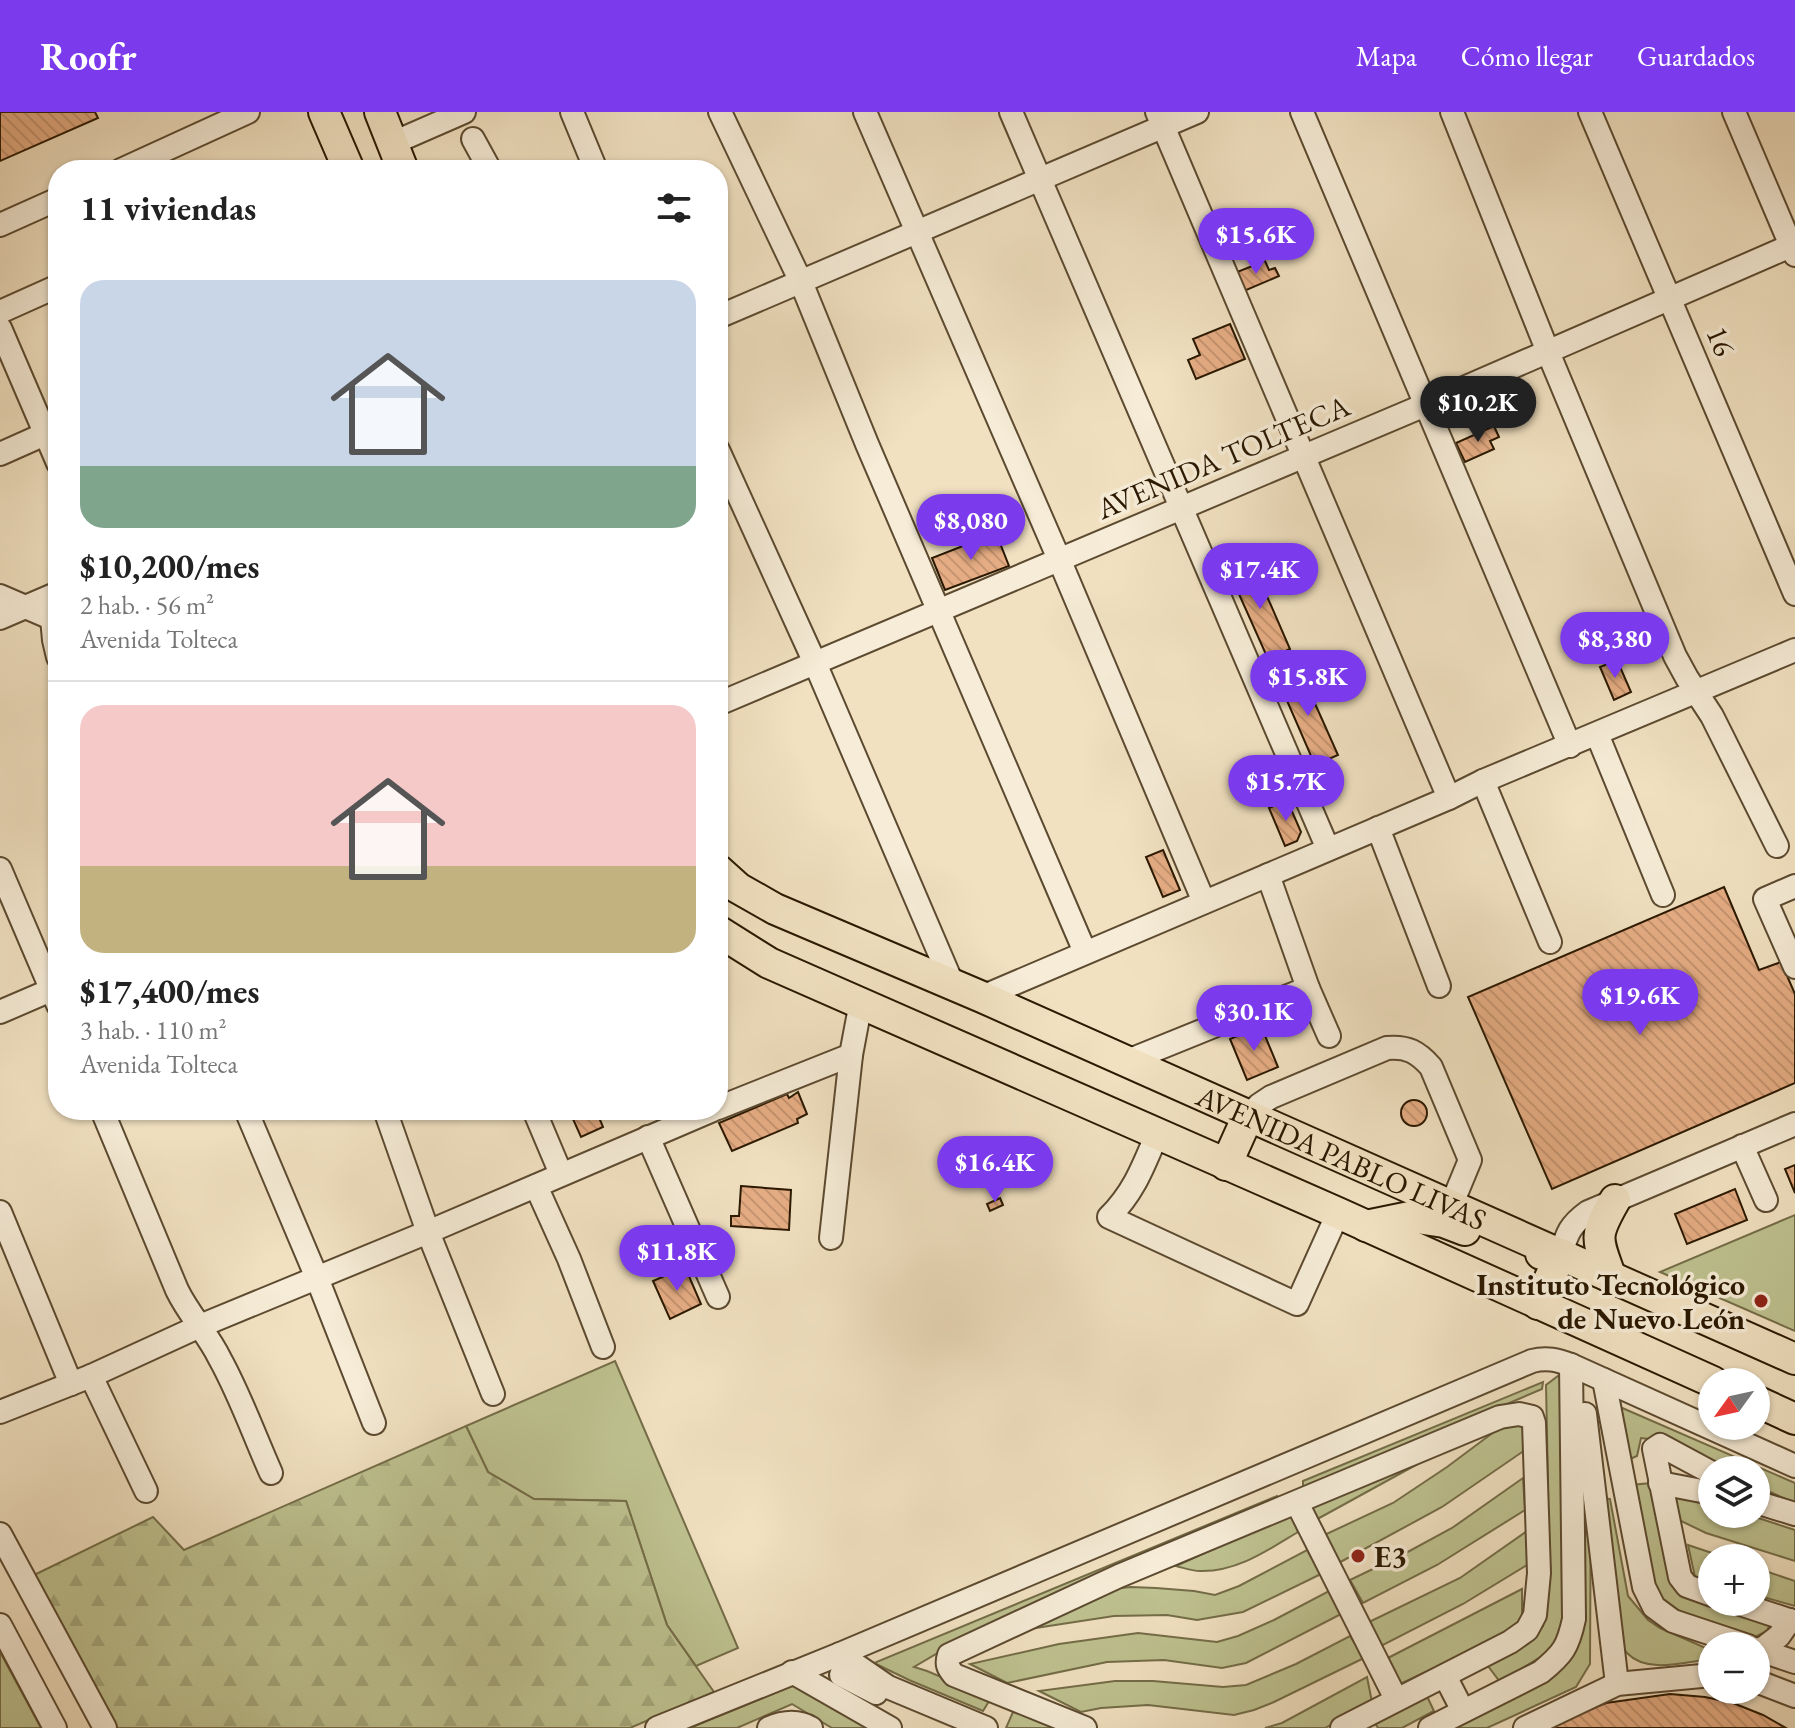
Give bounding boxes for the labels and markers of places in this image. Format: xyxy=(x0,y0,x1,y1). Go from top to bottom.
pin: $15.6K xyxy=(1191,208,1321,276)
pin: $10.2K xyxy=(1413,376,1543,444)
pin: $8,080 xyxy=(906,494,1036,562)
pin: $17.4K xyxy=(1195,543,1325,611)
pin: $8,380 xyxy=(1550,612,1680,680)
pin: $15.8K xyxy=(1243,650,1373,718)
pin: $15.7K xyxy=(1221,755,1351,823)
pin: $19.6K xyxy=(1575,969,1705,1037)
pin: $30.1K xyxy=(1189,985,1319,1053)
pin: $16.4K xyxy=(930,1136,1060,1204)
pin: $11.8K xyxy=(612,1225,742,1293)
place label: Instituto Tecnológico de Nuevo León xyxy=(1476,1265,1745,1338)
marker: Instituto Tecnológico de Nuevo León xyxy=(1752,1292,1770,1310)
place label: E3 xyxy=(1374,1537,1407,1576)
marker: E3 xyxy=(1349,1547,1367,1565)

